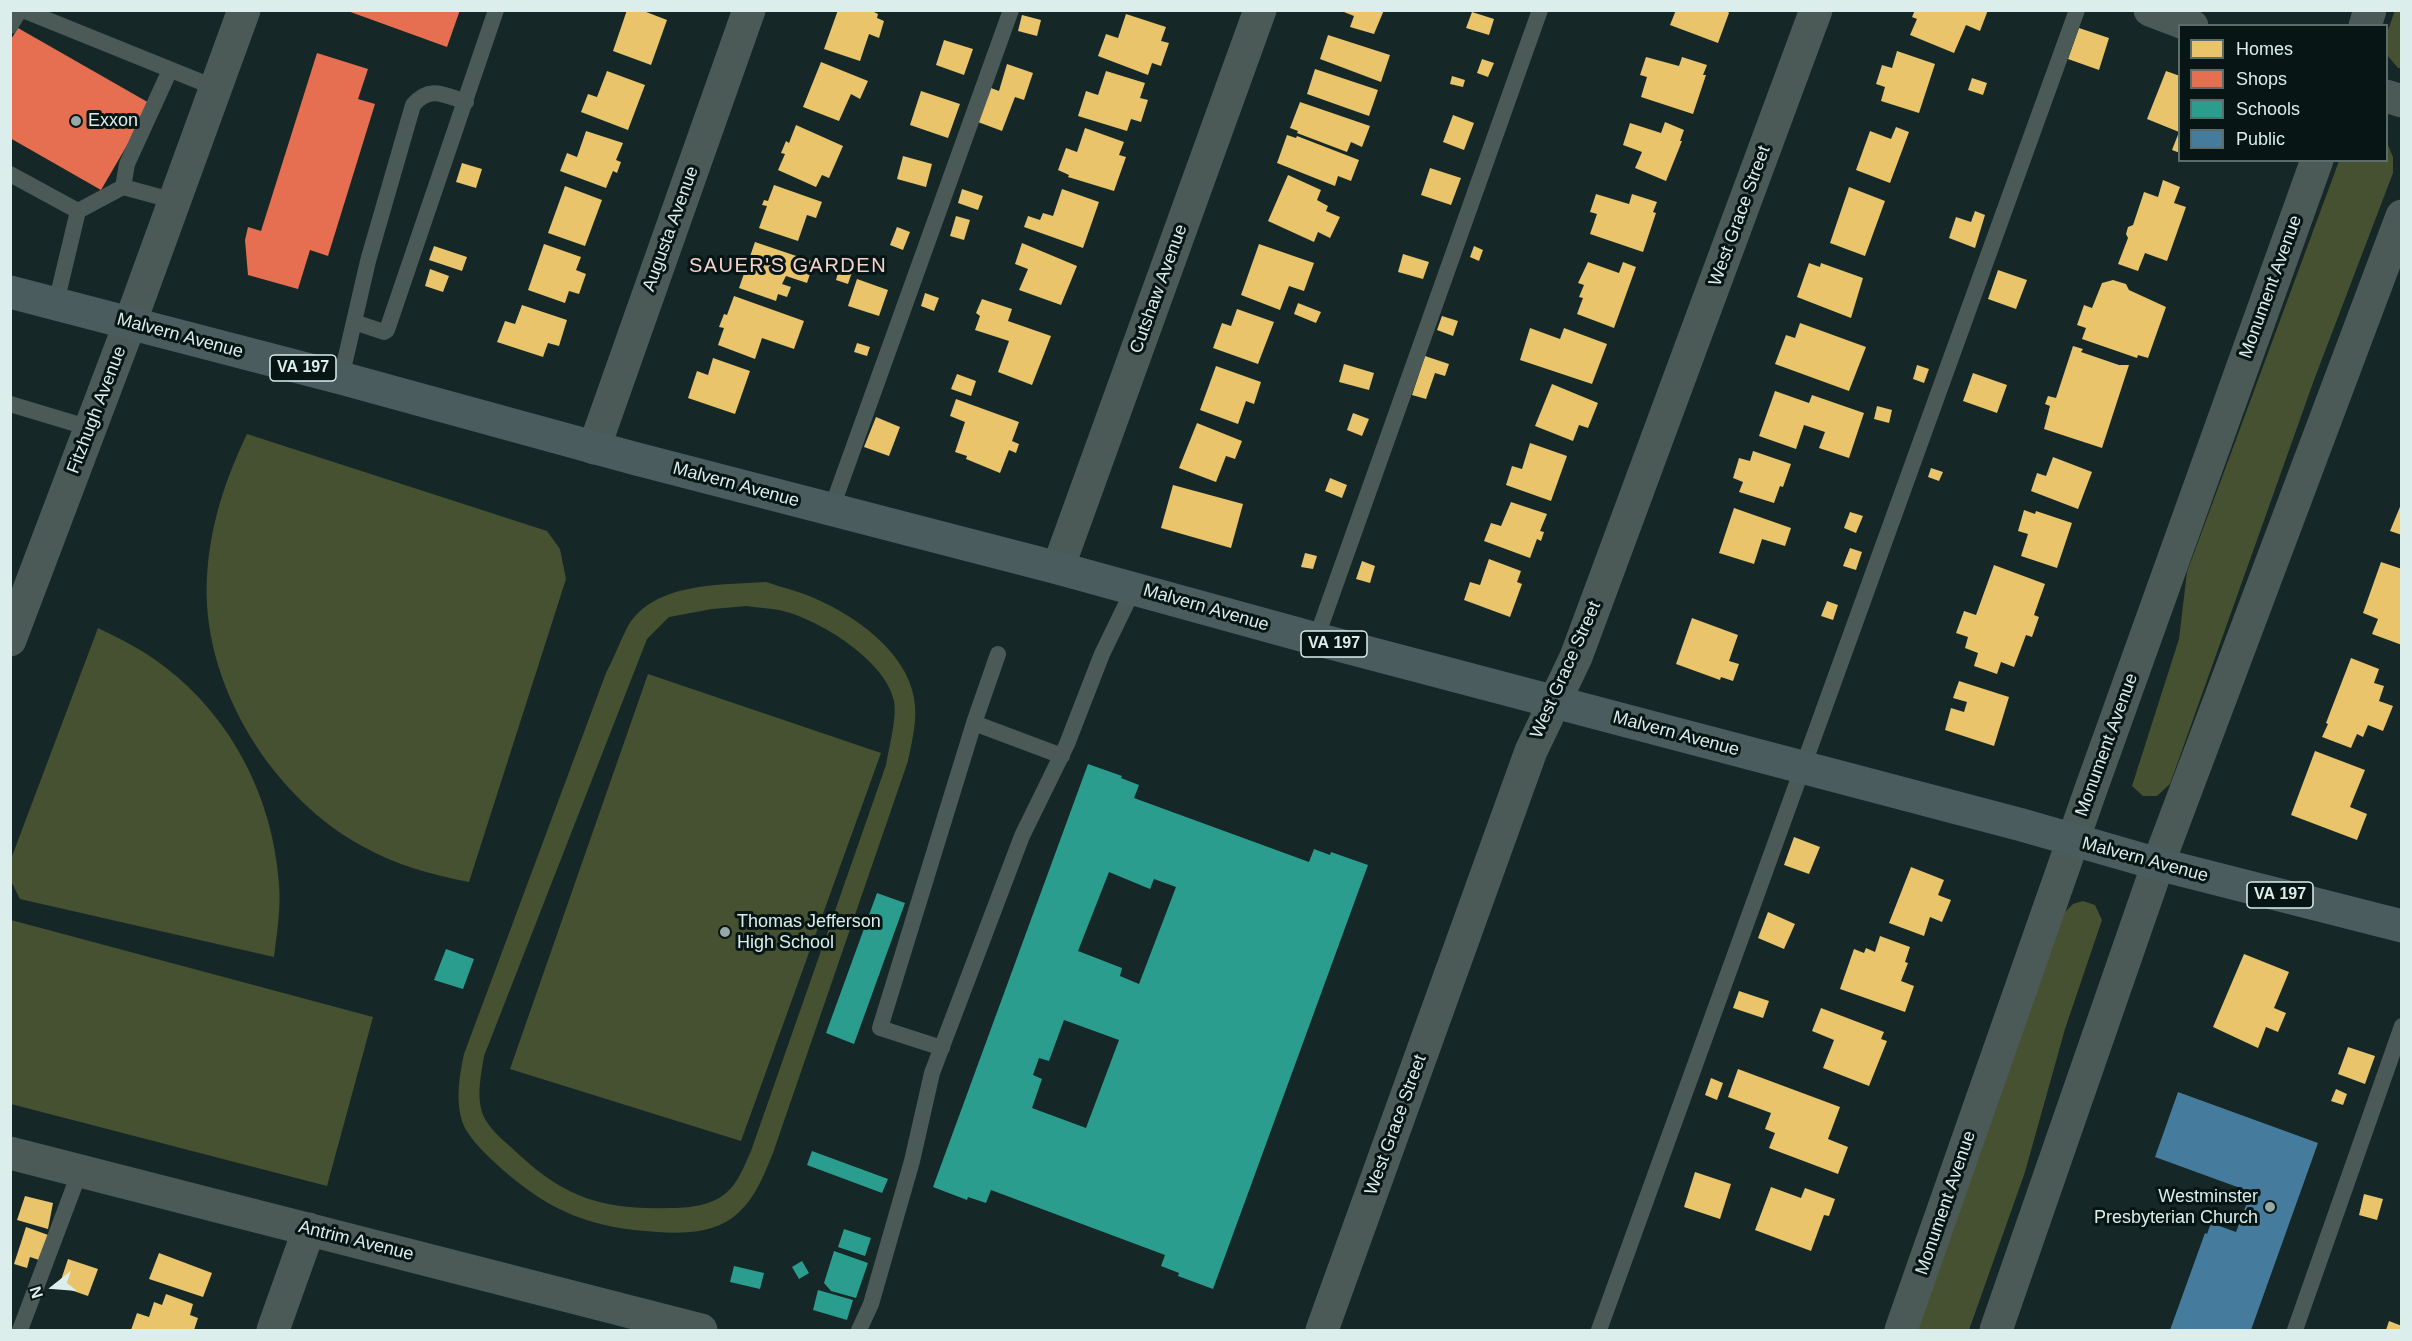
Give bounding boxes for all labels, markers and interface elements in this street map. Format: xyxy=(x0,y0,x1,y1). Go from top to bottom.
legend xyxy=(2178,24,2388,162)
text: Homes xyxy=(2236,39,2293,59)
text: Shops xyxy=(2236,69,2287,89)
text: Schools xyxy=(2236,99,2300,119)
place label: Exxon xyxy=(88,110,138,132)
marker: Exxon xyxy=(69,114,83,128)
text: Public xyxy=(2236,129,2285,149)
street label: West Grace Street xyxy=(1705,143,1775,289)
street label: Augusta Avenue xyxy=(638,163,704,295)
street label: Monument Avenue xyxy=(2235,212,2307,362)
street label: Cutshaw Avenue xyxy=(1126,222,1192,356)
district label: SAUER'S GARDEN xyxy=(689,254,887,278)
street label: Malvern Avenue xyxy=(115,309,245,363)
street label: Fitzhugh Avenue xyxy=(63,343,131,477)
road number: VA 197 xyxy=(270,355,336,381)
street label: Malvern Avenue xyxy=(671,458,801,512)
street label: Malvern Avenue xyxy=(1141,580,1271,636)
street label: West Grace Street xyxy=(1526,598,1606,742)
road number: VA 197 xyxy=(1301,631,1367,657)
street label: Monument Avenue xyxy=(2071,670,2143,820)
street label: Malvern Avenue xyxy=(1611,707,1741,761)
street label: Malvern Avenue xyxy=(2080,833,2210,887)
road number: VA 197 xyxy=(2247,882,2313,908)
place label: Thomas Jefferson High School xyxy=(737,911,881,954)
marker: Thomas Jefferson High School xyxy=(718,925,732,939)
street label: West Grace Street xyxy=(1361,1052,1431,1198)
street label: Monument Avenue xyxy=(1911,1128,1981,1278)
place label: Westminster Presbyterian Church xyxy=(2094,1186,2258,1228)
marker: Westminster Presbyterian Church xyxy=(2263,1200,2277,1214)
street label: Antrim Avenue xyxy=(296,1216,416,1266)
north arrow xyxy=(24,1257,84,1317)
text: N xyxy=(26,1284,46,1300)

